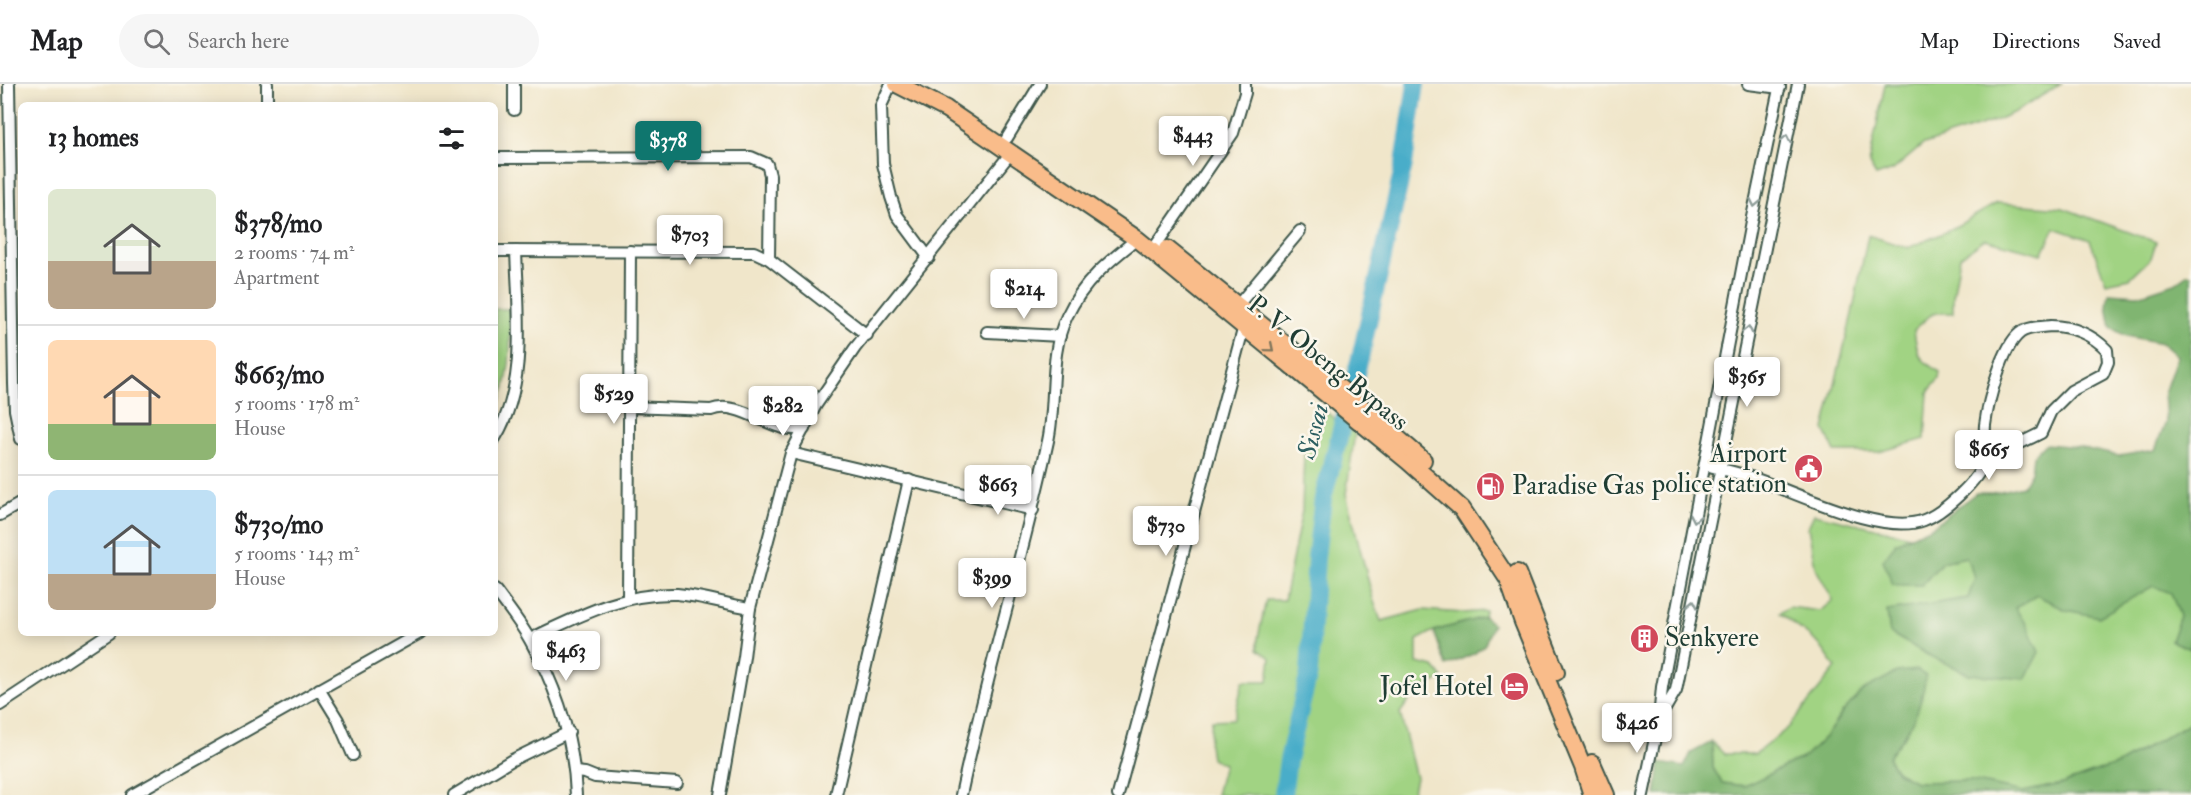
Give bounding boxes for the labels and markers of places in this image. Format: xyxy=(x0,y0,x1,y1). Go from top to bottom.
pin: $443 xyxy=(1157,116,1229,167)
pin: $378 xyxy=(632,121,704,172)
pin: $703 xyxy=(654,215,726,266)
pin: $214 xyxy=(988,269,1060,320)
pin: $365 xyxy=(1711,357,1783,408)
pin: $529 xyxy=(578,374,650,425)
pin: $282 xyxy=(747,386,819,437)
pin: $665 xyxy=(1953,430,2025,481)
place label: Airport police station xyxy=(1651,438,1787,501)
public building icon: Airport police station xyxy=(1792,453,1824,485)
pin: $663 xyxy=(962,465,1034,516)
fuel station icon: Paradise Gas xyxy=(1475,470,1507,502)
place label: Paradise Gas xyxy=(1512,470,1644,502)
pin: $730 xyxy=(1130,506,1202,557)
pin: $399 xyxy=(956,558,1028,609)
building icon: Senkyere xyxy=(1628,622,1660,654)
place label: Senkyere xyxy=(1665,622,1759,654)
pin: $463 xyxy=(530,631,602,682)
place label: Jofel Hotel xyxy=(1379,671,1493,703)
hotel icon: Jofel Hotel xyxy=(1498,671,1530,703)
pin: $426 xyxy=(1601,703,1673,754)

